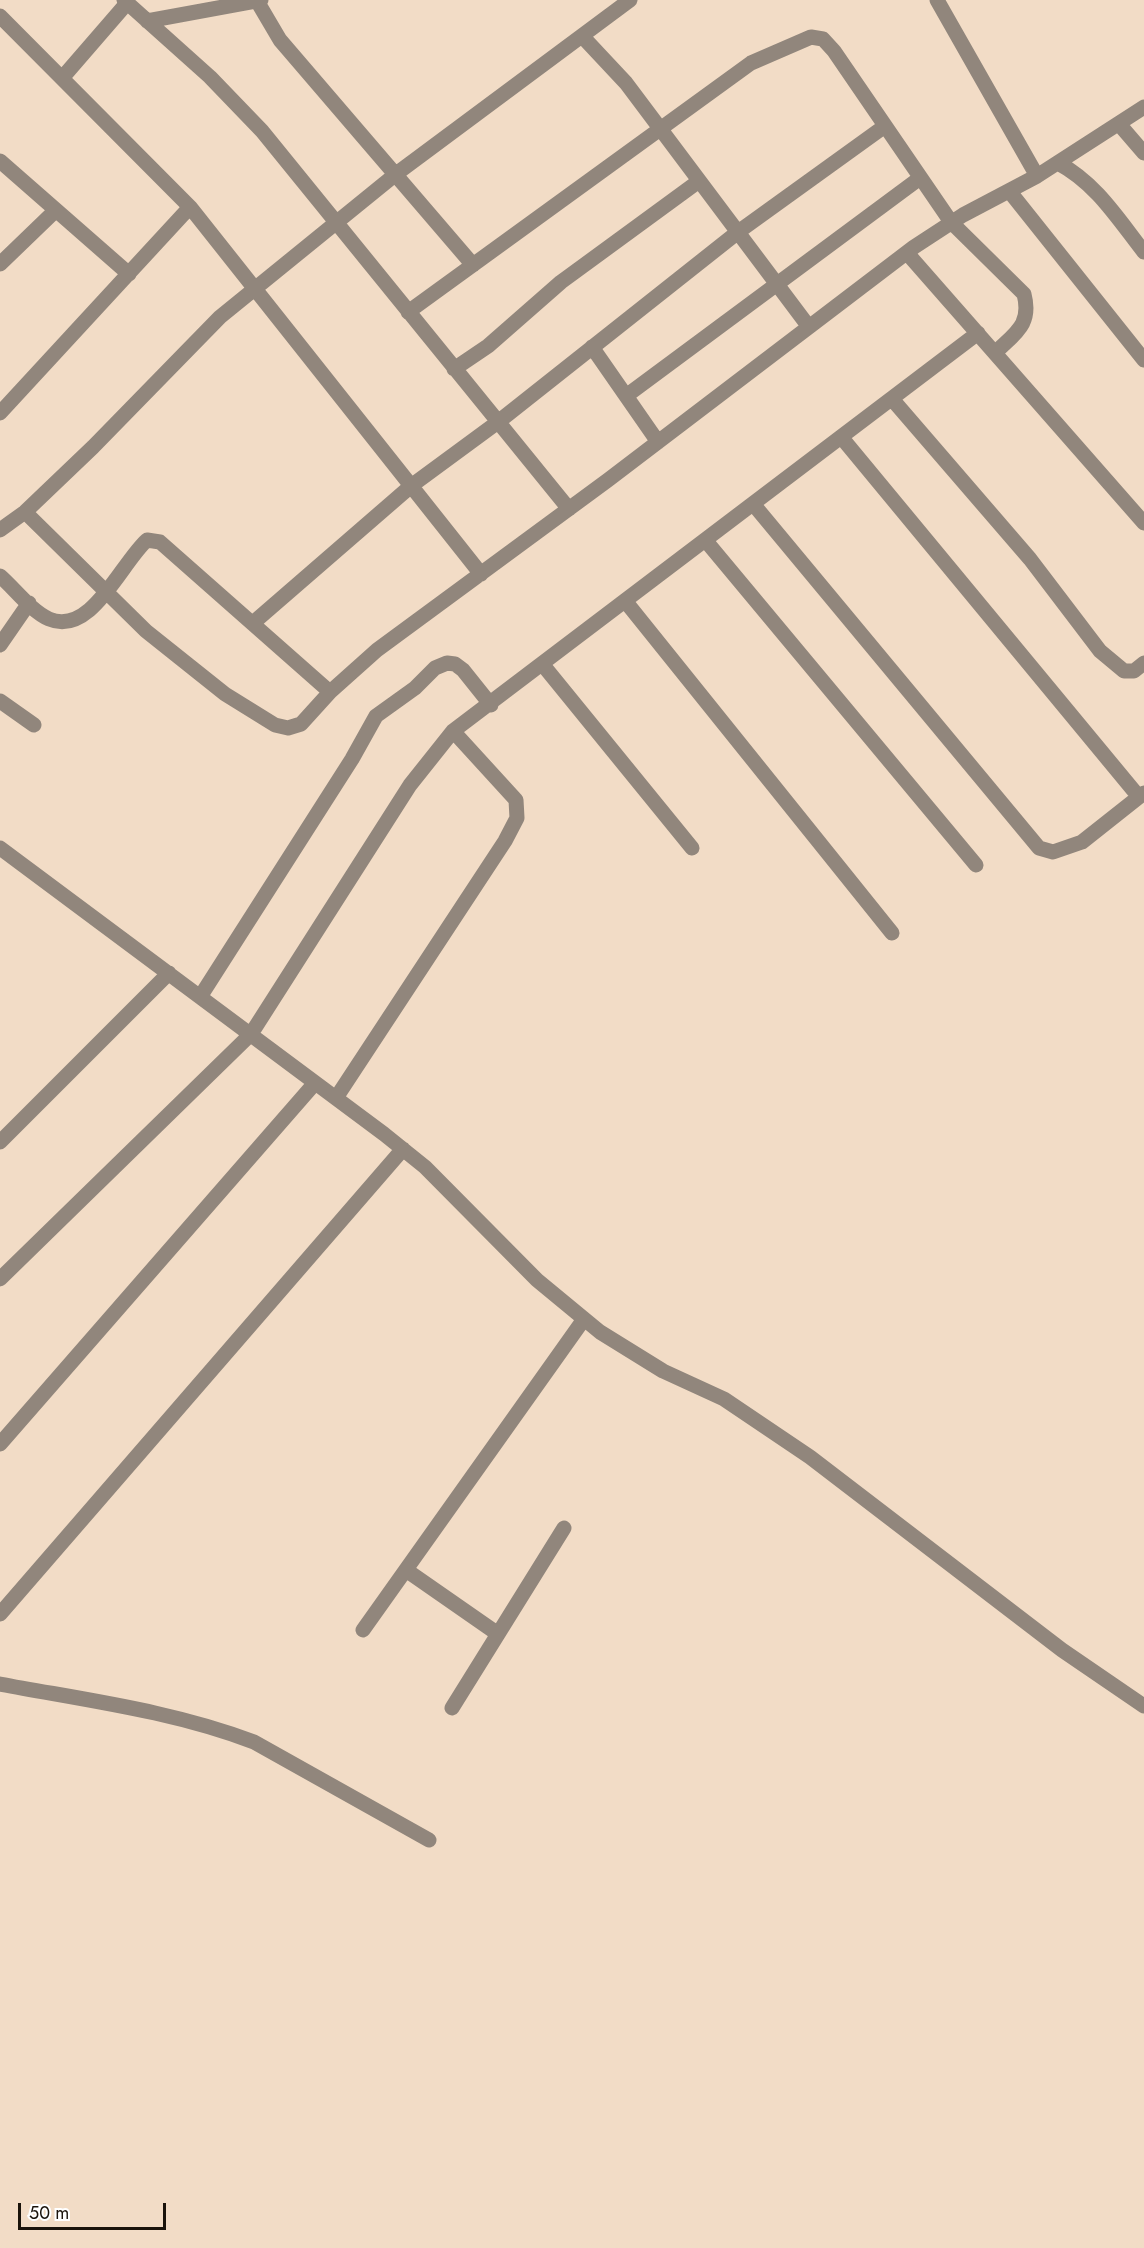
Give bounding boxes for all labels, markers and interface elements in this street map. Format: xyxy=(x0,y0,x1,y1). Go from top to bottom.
scale bar xyxy=(21,2191,170,2229)
text: 50 m xyxy=(29,2200,69,2226)

